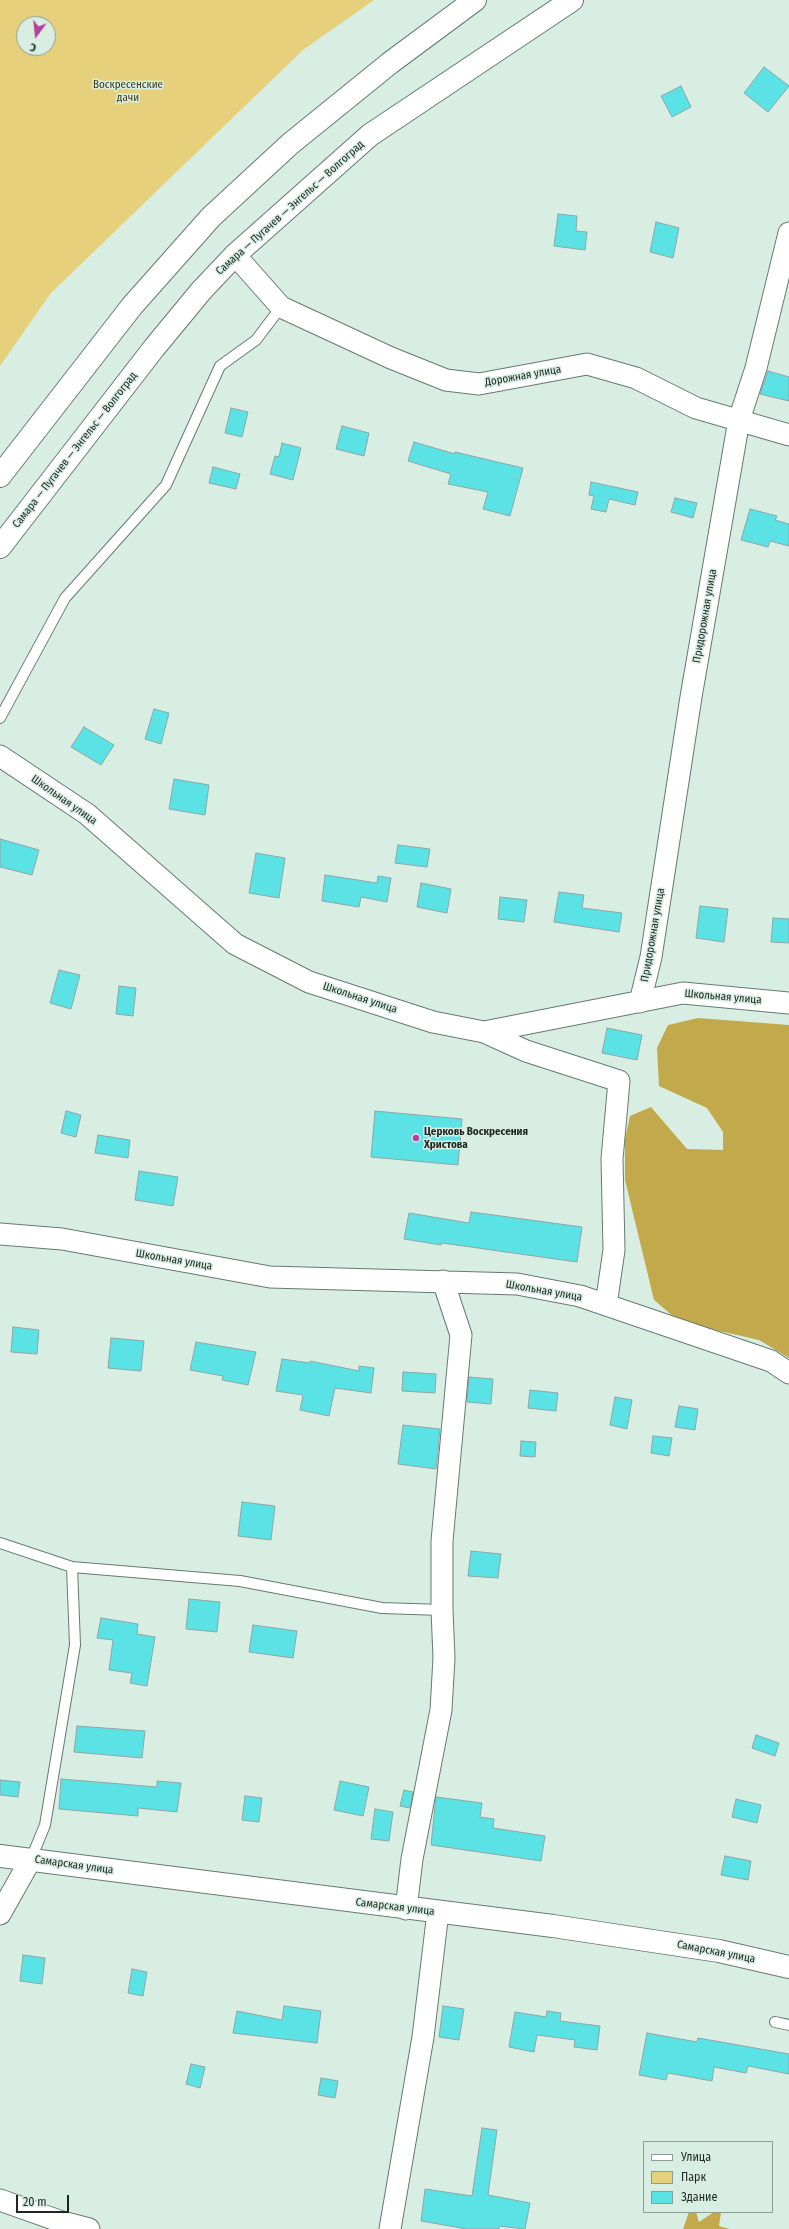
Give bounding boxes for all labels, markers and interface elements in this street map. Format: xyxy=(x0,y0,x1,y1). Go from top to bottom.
north arrow xyxy=(16,16,56,56)
text: С xyxy=(29,40,37,54)
park label: Воскресенские дачи xyxy=(93,78,163,104)
street label: Самара — Пугачев — Энгельс — Волгоград xyxy=(213,138,367,278)
street label: Дорожная улица xyxy=(484,363,562,389)
street label: Самара — Пугачев — Энгельс — Волгоград xyxy=(10,369,140,531)
street label: Придорожная улица xyxy=(690,568,720,664)
street label: Школьная улица xyxy=(29,772,99,828)
street label: Придорожная улица xyxy=(638,887,668,983)
street label: Школьная улица xyxy=(321,980,399,1016)
street label: Школьная улица xyxy=(684,987,762,1007)
place label: Церковь Воскресения Христова xyxy=(424,1125,528,1151)
marker: Церковь Воскресения Христова xyxy=(411,1133,421,1143)
street label: Школьная улица xyxy=(135,1247,213,1273)
street label: Школьная улица xyxy=(505,1278,583,1304)
street label: Самарская улица xyxy=(34,1853,114,1877)
street label: Самарская улица xyxy=(355,1896,435,1918)
street label: Самарская улица xyxy=(676,1938,756,1966)
legend xyxy=(643,2141,773,2213)
text: Улица xyxy=(681,2150,711,2164)
text: Парк xyxy=(681,2170,706,2184)
scale bar xyxy=(18,2187,71,2213)
text: Здание xyxy=(681,2190,717,2204)
text: 20 m xyxy=(23,2195,47,2209)

